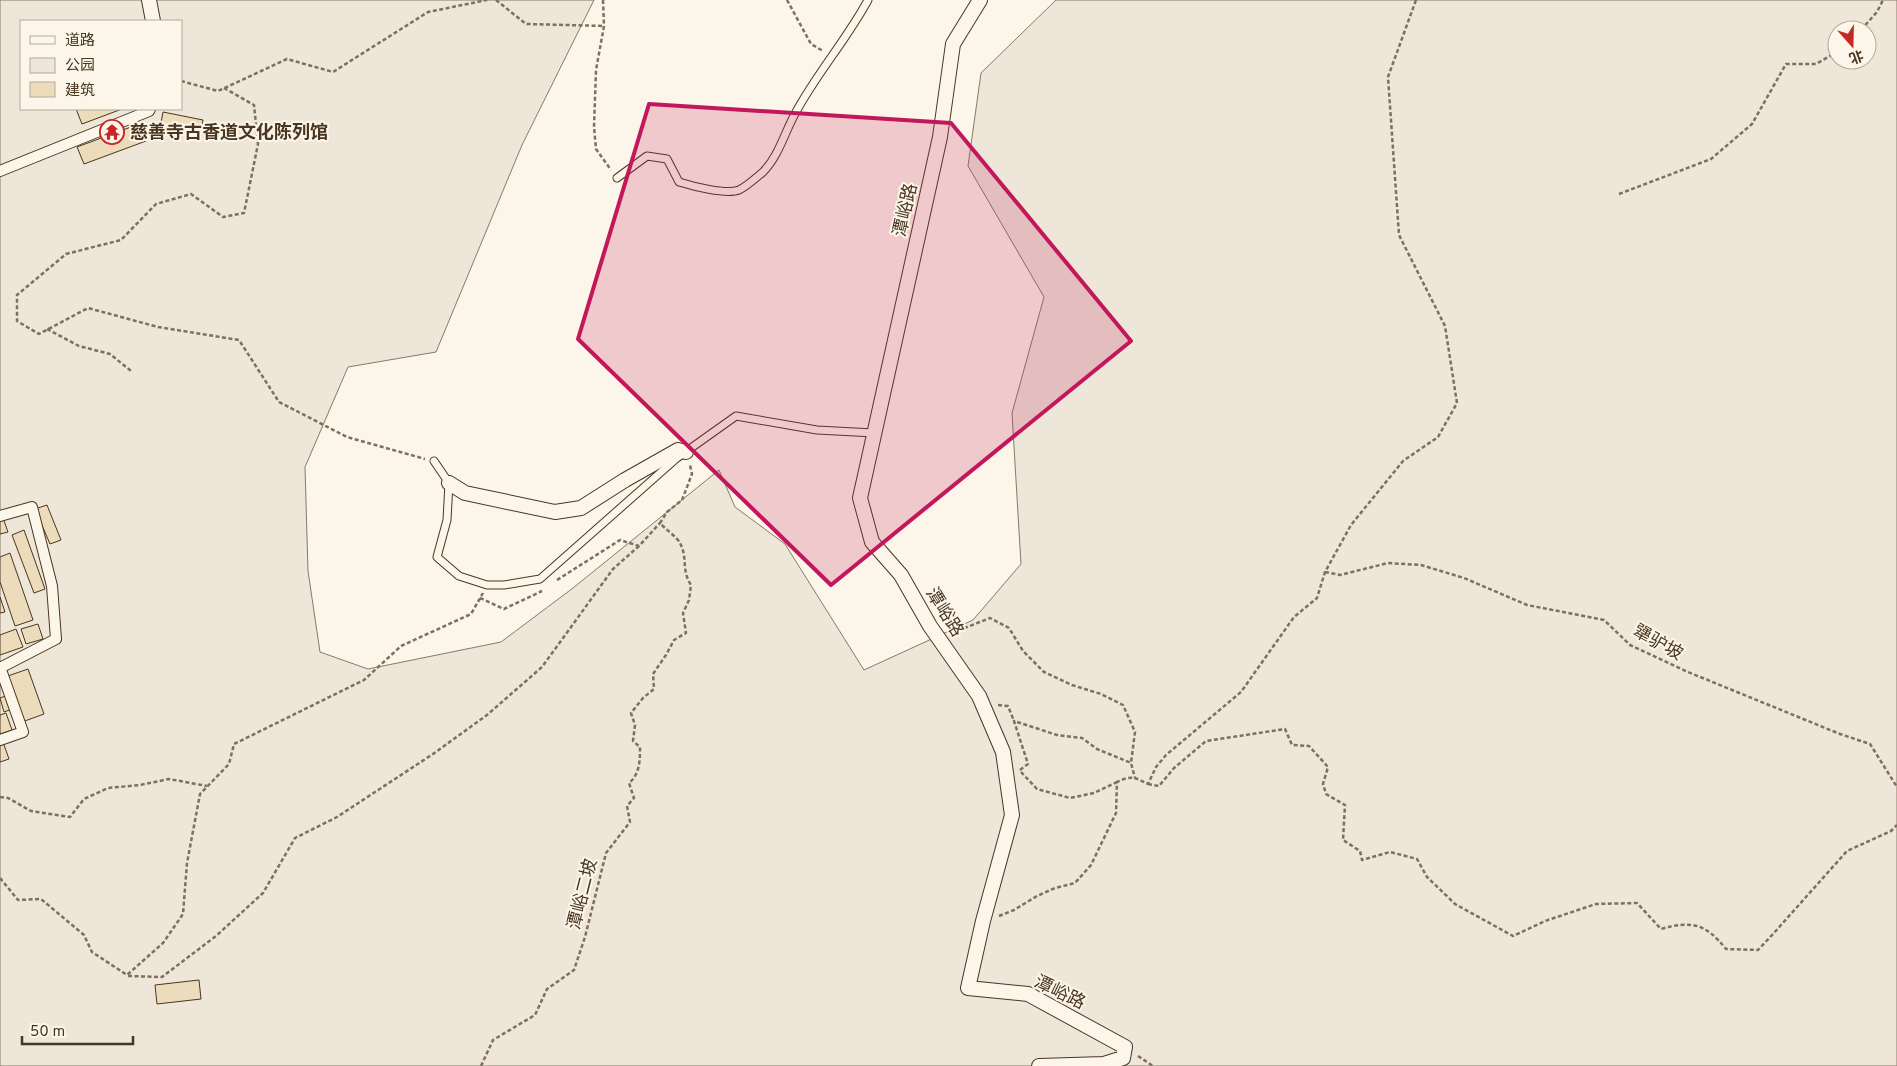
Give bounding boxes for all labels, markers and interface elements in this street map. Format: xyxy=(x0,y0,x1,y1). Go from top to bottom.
legend xyxy=(20,20,182,110)
north arrow xyxy=(1827,20,1877,70)
text: 道路 xyxy=(65,32,95,51)
text: 北 xyxy=(1846,45,1865,66)
text: 公园 xyxy=(65,57,95,76)
text: 建筑 xyxy=(65,82,95,101)
temple icon: 慈善寺古香道文化陈列馆 xyxy=(99,119,125,145)
place label: 慈善寺古香道文化陈列馆 xyxy=(130,122,328,145)
street label: 潭峪路 xyxy=(889,181,924,239)
street label: 潭峪路 xyxy=(920,584,968,642)
street label: 犟驴坡 xyxy=(1628,620,1686,666)
street label: 潭峪二坡 xyxy=(564,857,603,932)
street label: 潭峪路 xyxy=(1030,971,1089,1016)
scale bar xyxy=(22,1014,134,1046)
text: 50 m xyxy=(30,1023,65,1042)

